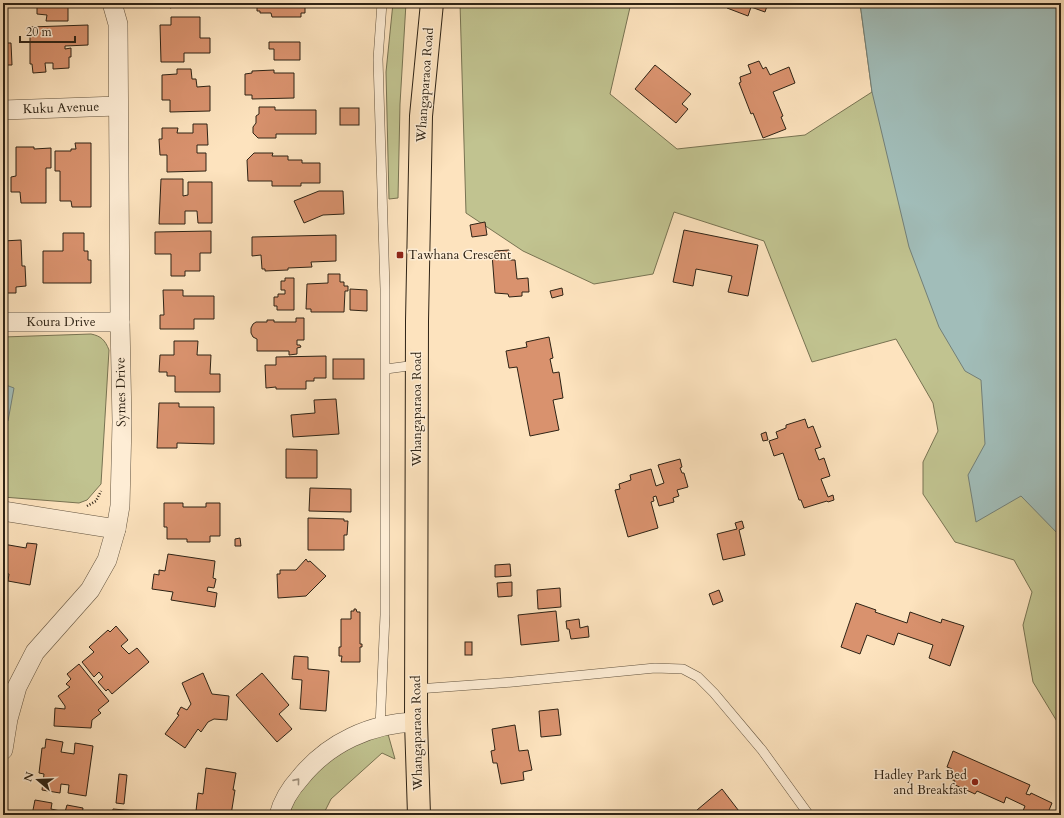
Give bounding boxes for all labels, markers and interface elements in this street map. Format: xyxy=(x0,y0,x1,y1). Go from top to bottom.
scale bar xyxy=(20,18,75,44)
text: 20 m xyxy=(26,24,53,40)
street label: Whangaparaoa Road xyxy=(412,27,438,144)
street label: Kuku Avenue xyxy=(22,98,100,118)
place label: Tawhana Crescent xyxy=(408,246,511,264)
marker: Tawhana Crescent xyxy=(395,250,405,260)
street label: Koura Drive xyxy=(26,313,96,331)
street label: Whangaparaoa Road xyxy=(408,351,426,468)
street label: Symes Drive xyxy=(111,357,131,427)
street label: Whangaparaoa Road xyxy=(407,675,427,792)
north arrow xyxy=(18,760,58,800)
place label: Hadley Park Bed and Breakfast xyxy=(874,766,967,799)
text: N xyxy=(20,770,38,784)
marker: Hadley Park Bed and Breakfast xyxy=(970,777,980,787)
one-way arrow xyxy=(293,779,300,786)

